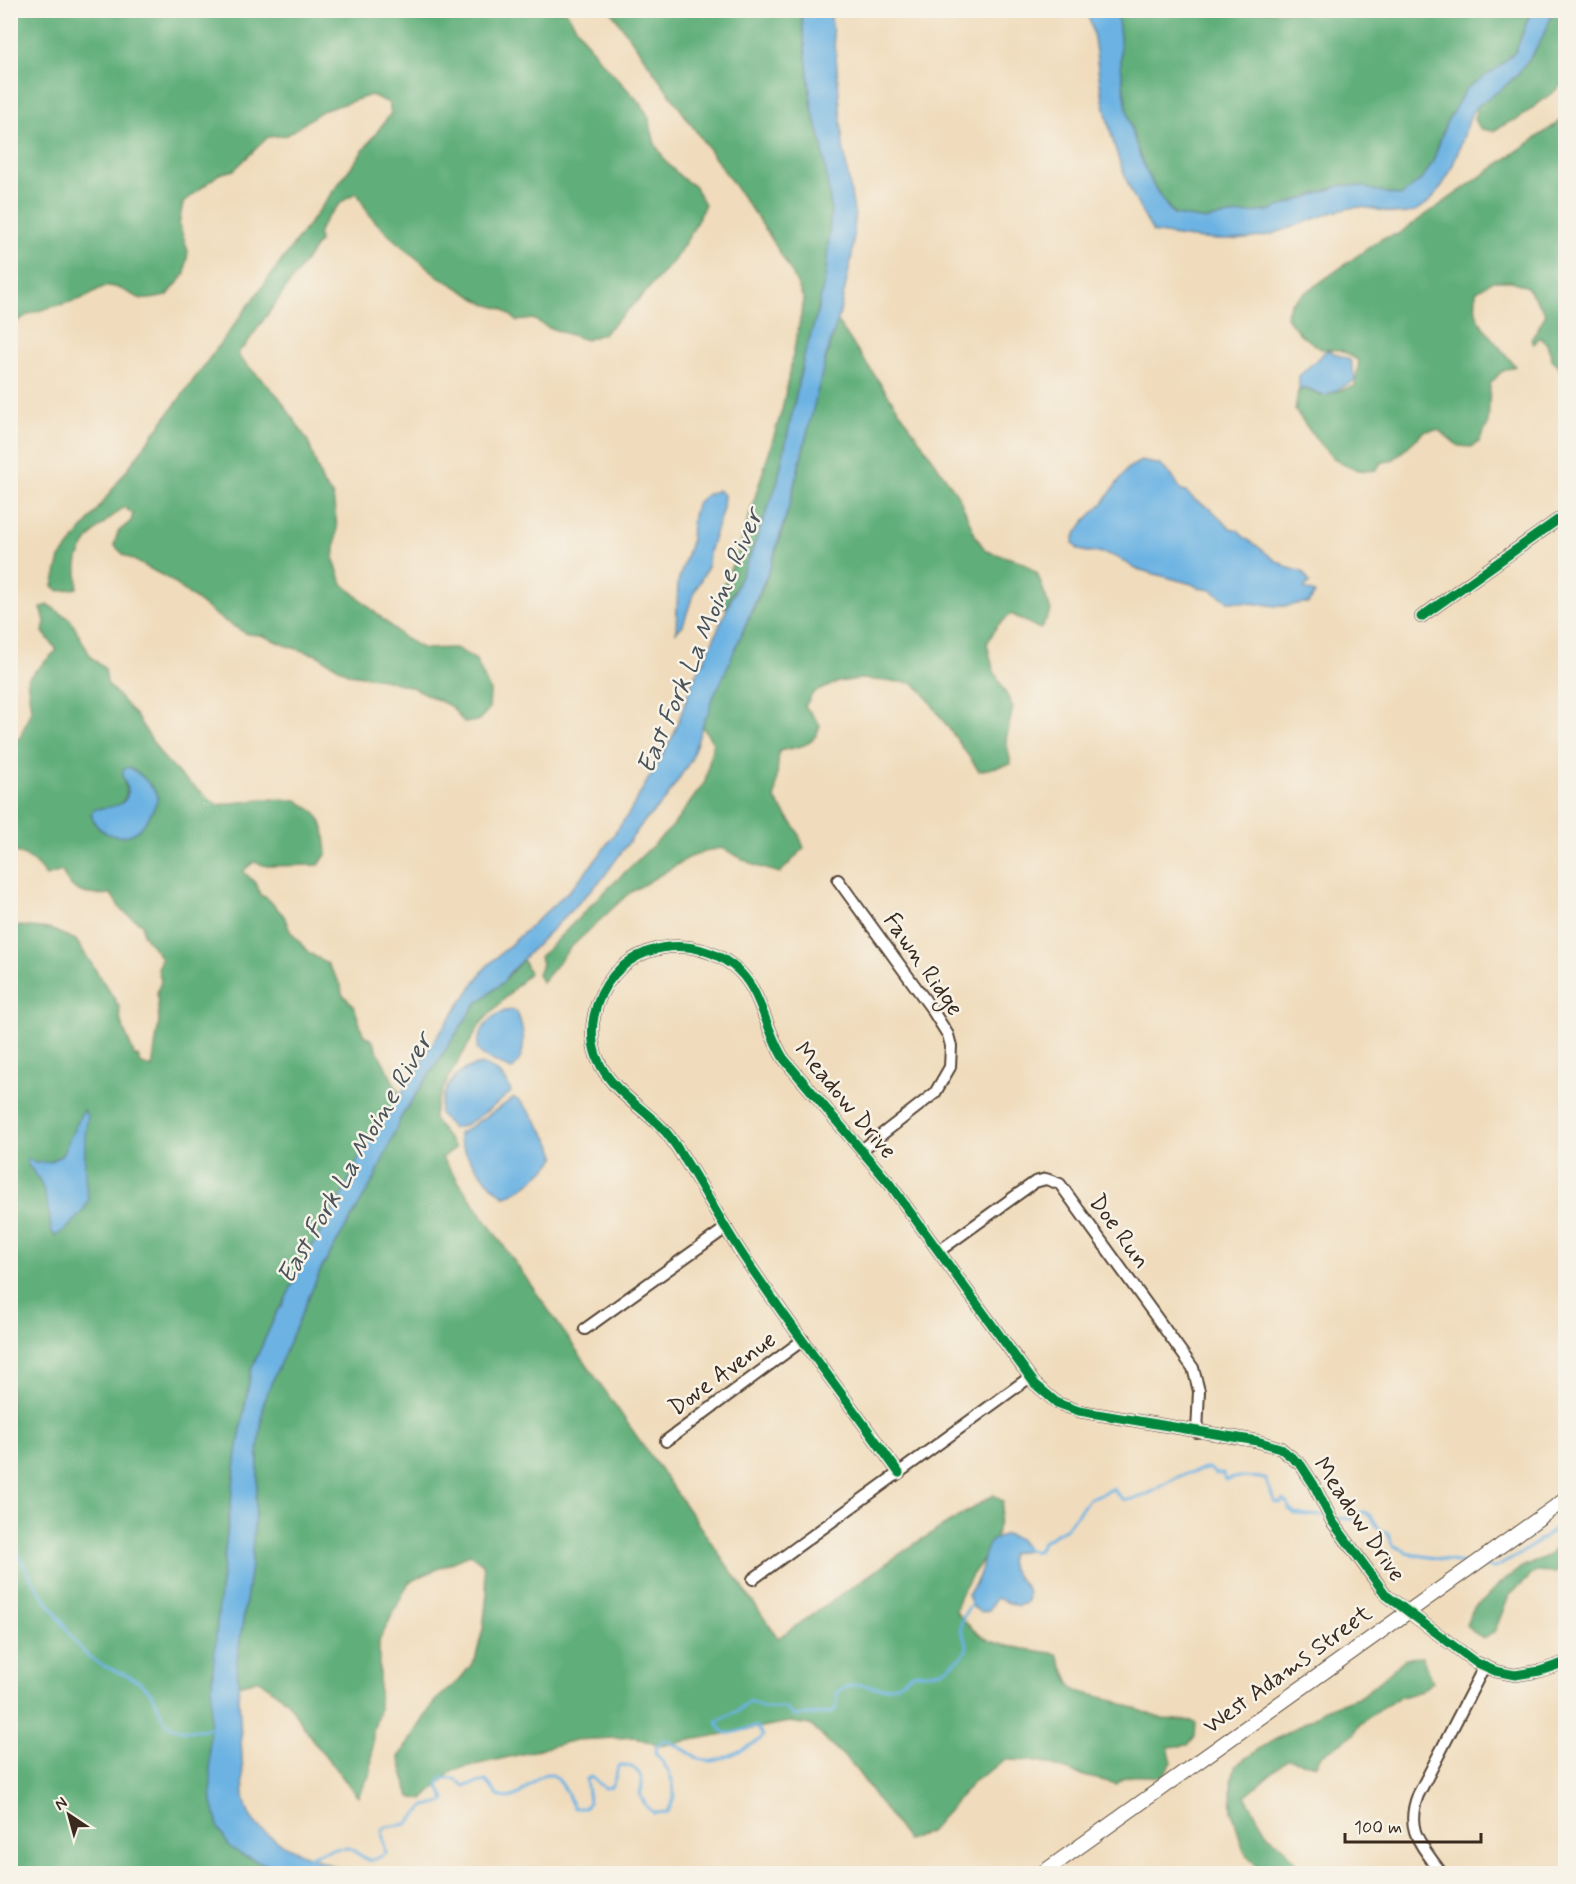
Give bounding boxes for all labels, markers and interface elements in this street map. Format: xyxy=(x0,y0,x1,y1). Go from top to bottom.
water label: East Fork La Moine River xyxy=(630,501,774,779)
street label: Fawn Ridge xyxy=(874,907,970,1024)
water label: East Fork La Moine River xyxy=(270,1024,443,1291)
street label: Meadow Drive xyxy=(787,1036,903,1166)
street label: Doe Run xyxy=(1081,1188,1156,1275)
street label: Dove Avenue xyxy=(663,1325,783,1424)
street label: Meadow Drive xyxy=(1306,1451,1412,1588)
street label: West Adams Street xyxy=(1197,1598,1379,1742)
north arrow xyxy=(39,1785,99,1845)
text: N xyxy=(51,1792,72,1816)
scale bar xyxy=(1345,1806,1482,1844)
text: 100 m xyxy=(1354,1816,1402,1840)

